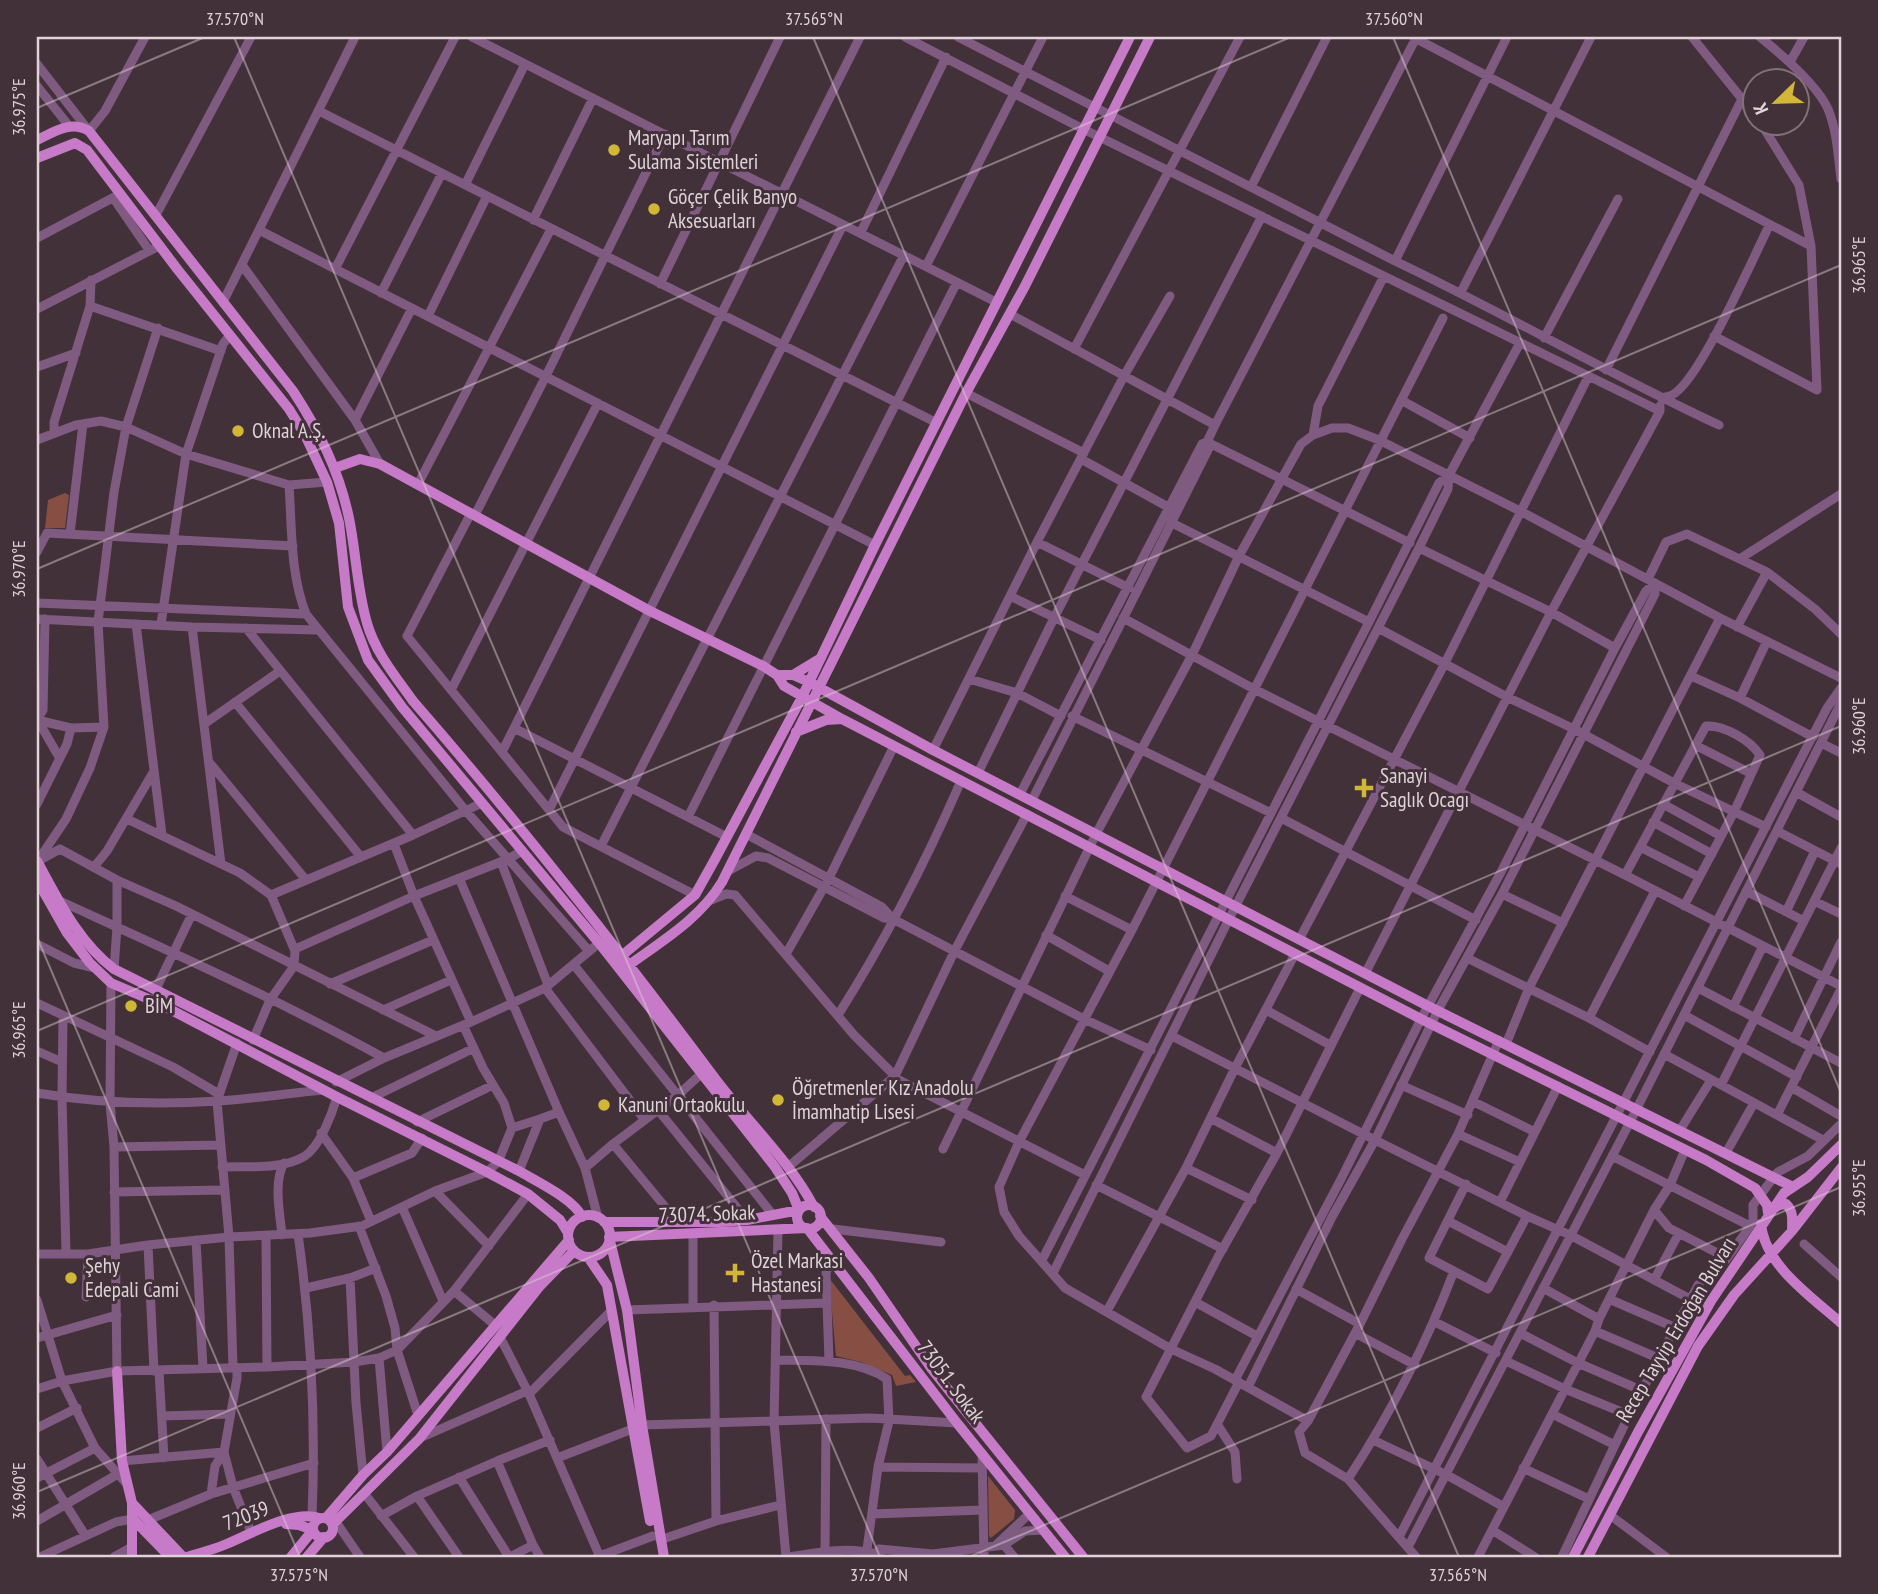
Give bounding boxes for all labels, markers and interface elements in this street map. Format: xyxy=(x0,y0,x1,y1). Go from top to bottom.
text: 37.570°N xyxy=(206,7,264,30)
text: 37.565°N xyxy=(785,7,843,30)
text: 37.560°N xyxy=(1365,7,1423,30)
north arrow xyxy=(1742,66,1812,136)
text: 36.975°E xyxy=(7,78,30,136)
text: K xyxy=(1747,99,1773,118)
place label: Maryapı Tarım Sulama Sistemleri xyxy=(628,124,758,175)
marker: Maryapı Tarım Sulama Sistemleri xyxy=(606,142,622,158)
place label: Göçer Çelik Banyo Aksesuarları xyxy=(668,183,797,234)
marker: Göçer Çelik Banyo Aksesuarları xyxy=(646,201,662,217)
text: 36.965°E xyxy=(1847,236,1870,294)
place label: Oknal A.Ş. xyxy=(252,417,325,444)
marker: Oknal A.Ş. xyxy=(230,423,246,439)
text: 36.970°E xyxy=(7,540,30,598)
text: 36.960°E xyxy=(1847,697,1870,755)
place label: Sanayi Saglık Ocagı xyxy=(1380,762,1469,813)
marker: Sanayi Saglık Ocagı xyxy=(1354,778,1374,798)
place label: BİM xyxy=(145,992,173,1019)
marker: BİM xyxy=(123,998,139,1014)
text: 36.965°E xyxy=(7,1001,30,1059)
place label: Öğretmenler Kız Anadolu İmamhatip Lisesi xyxy=(792,1074,974,1125)
place label: Kanuni Ortaokulu xyxy=(618,1091,745,1118)
marker: Öğretmenler Kız Anadolu İmamhatip Lisesi xyxy=(770,1092,786,1108)
marker: Kanuni Ortaokulu xyxy=(596,1097,612,1113)
text: 36.955°E xyxy=(1847,1159,1870,1217)
street label: 73074. Sokak xyxy=(658,1198,756,1229)
street label: Recep Tayyip Erdoğan Bulvarı xyxy=(1610,1232,1742,1427)
place label: Özel Markasi Hastanesi xyxy=(751,1247,843,1298)
place label: Şehy Edepali Cami xyxy=(85,1252,179,1303)
marker: Özel Markasi Hastanesi xyxy=(725,1263,745,1283)
marker: Şehy Edepali Cami xyxy=(63,1270,79,1286)
street label: 73051. Sokak xyxy=(911,1335,991,1428)
text: 36.960°E xyxy=(7,1462,30,1520)
street label: 72039 xyxy=(219,1494,273,1537)
text: 37.575°N xyxy=(270,1563,328,1586)
text: 37.570°N xyxy=(850,1563,908,1586)
text: 37.565°N xyxy=(1429,1563,1487,1586)

